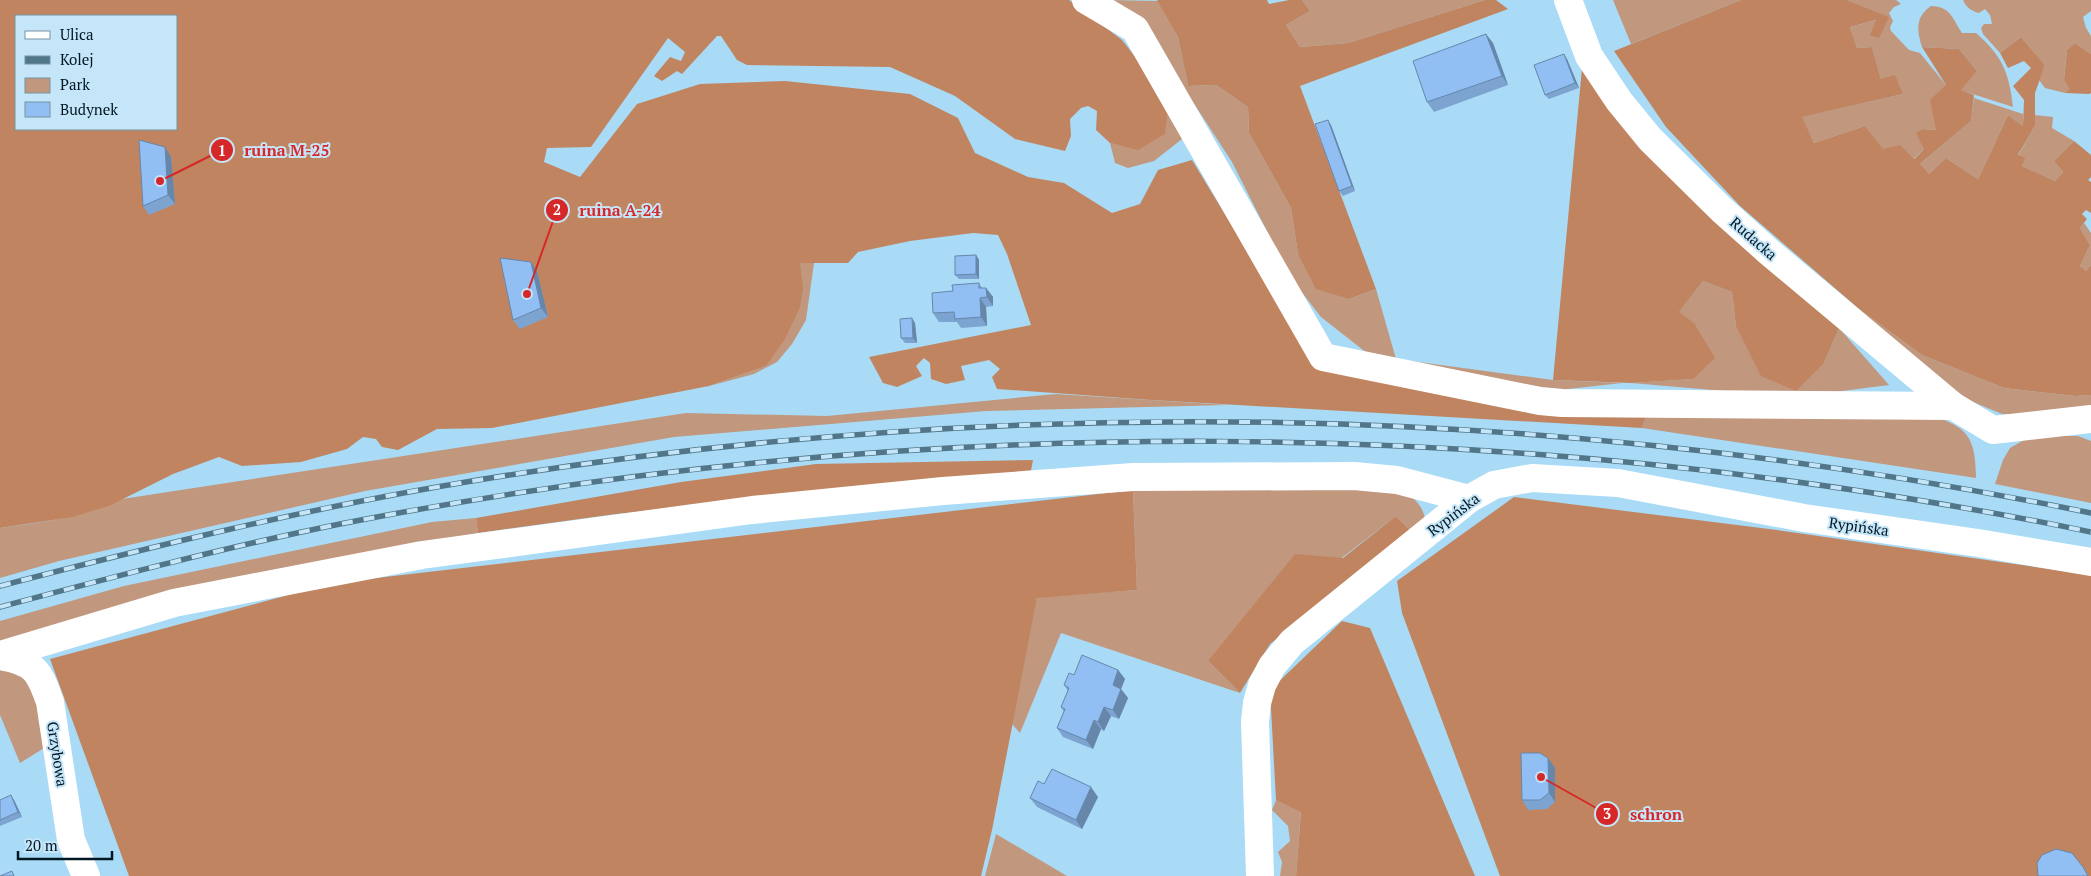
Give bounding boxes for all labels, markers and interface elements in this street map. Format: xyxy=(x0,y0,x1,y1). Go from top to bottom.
legend xyxy=(15,15,178,130)
text: Ulica xyxy=(60,24,94,44)
text: Kolej xyxy=(60,49,94,69)
text: Park xyxy=(60,74,90,94)
text: Budynek xyxy=(60,99,118,119)
callout: ruina M-25 xyxy=(209,135,339,166)
text: ruina M-25 xyxy=(244,139,330,161)
text: 1 xyxy=(218,140,226,160)
callout: ruina A-24 xyxy=(544,194,671,225)
text: 2 xyxy=(553,199,561,219)
text: ruina A-24 xyxy=(579,199,661,221)
street label: Rudacka xyxy=(1726,212,1782,264)
street label: Rypińska xyxy=(1423,488,1483,540)
street label: Rypińska xyxy=(1828,512,1891,540)
street label: Grzybowa xyxy=(43,720,73,788)
callout: schron xyxy=(1595,798,1692,829)
text: 3 xyxy=(1603,803,1611,823)
text: schron xyxy=(1630,803,1683,825)
scale bar xyxy=(18,828,111,860)
text: 20 m xyxy=(25,835,58,855)

